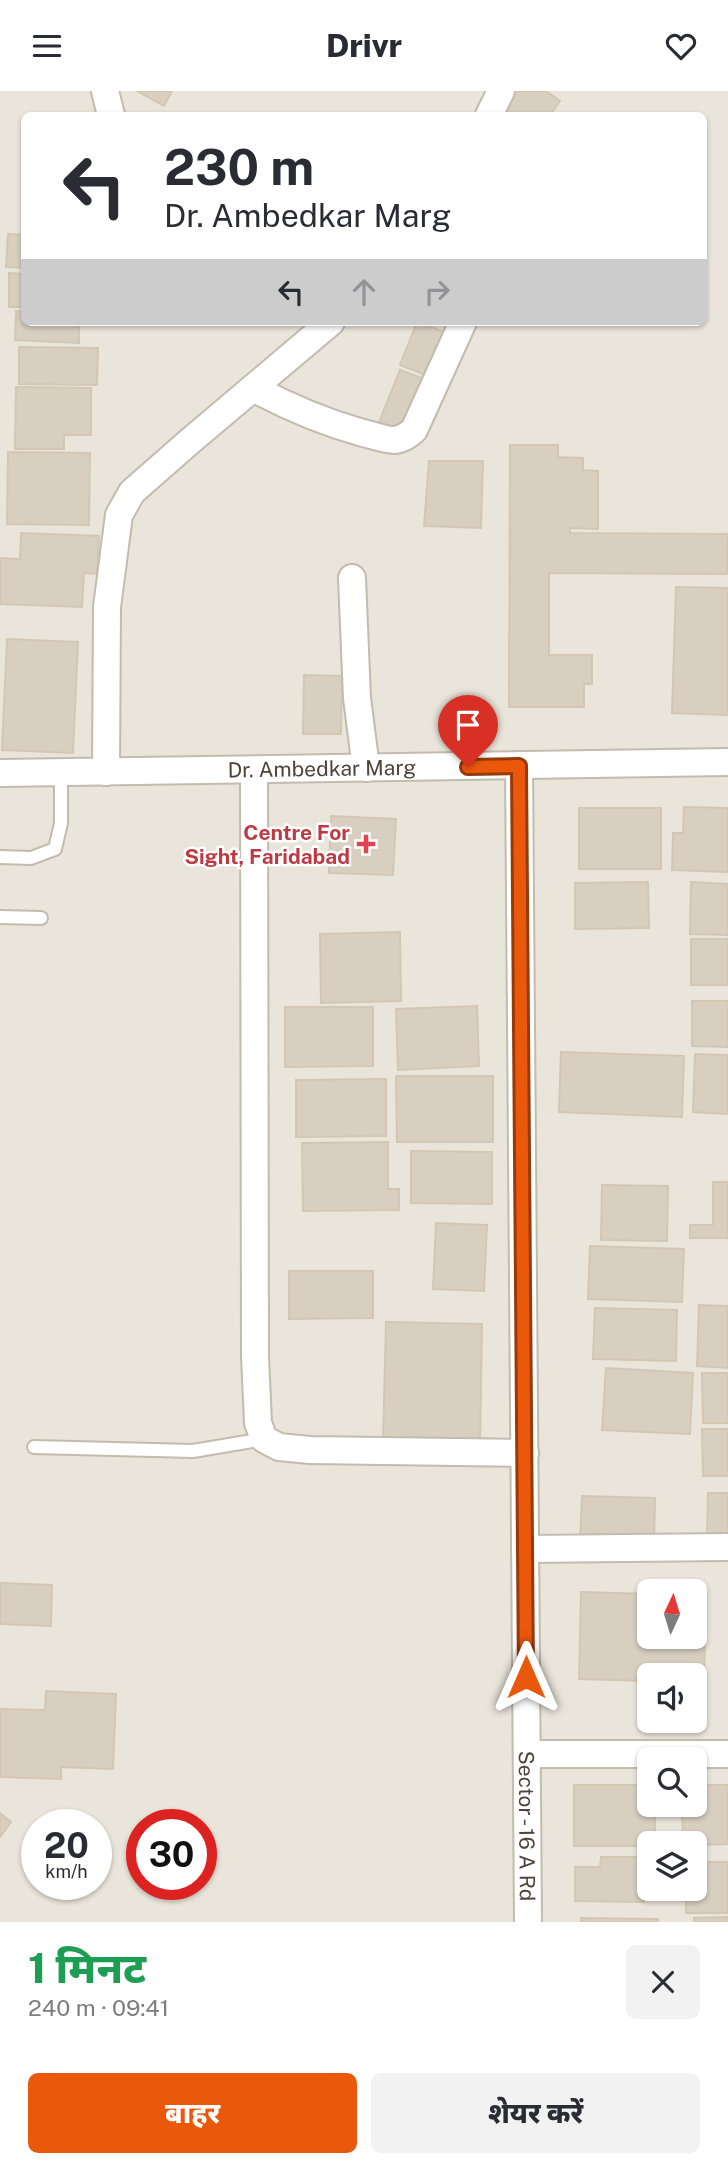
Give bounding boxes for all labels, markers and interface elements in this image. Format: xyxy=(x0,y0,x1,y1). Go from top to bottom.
icon: menu xyxy=(28,27,66,65)
text: Drivr xyxy=(326,27,402,64)
icon: heart xyxy=(662,27,700,65)
text: 230 m xyxy=(164,138,314,196)
icon: left xyxy=(49,140,140,231)
text: Dr. Ambedkar Marg xyxy=(164,197,451,234)
icon: left xyxy=(272,273,310,311)
icon: ahead xyxy=(345,273,383,311)
icon: right xyxy=(418,273,456,311)
pin xyxy=(438,695,498,767)
icon: arrive xyxy=(449,706,487,744)
street label: Dr. Ambedkar Marg xyxy=(227,754,417,782)
place label: Centre For Sight, Faridabad xyxy=(185,820,350,869)
marker: Centre For Sight, Faridabad xyxy=(356,834,376,854)
north arrow xyxy=(637,1579,707,1649)
map controls xyxy=(637,1579,707,1901)
position arrow xyxy=(489,1640,563,1714)
button: sound xyxy=(637,1663,707,1733)
button: search xyxy=(637,1747,707,1817)
street label: Sector - 16 A Rd xyxy=(514,1751,540,1901)
speed limit sign: 30 xyxy=(126,1809,217,1900)
text: 20 xyxy=(44,1825,89,1866)
button: layers xyxy=(637,1831,707,1901)
text: km/h xyxy=(45,1861,88,1882)
text: 1 मिनट xyxy=(28,1943,146,1992)
button: close xyxy=(626,1945,700,2019)
text: 240 m · 09:41 xyxy=(28,1994,169,2021)
button: बाहर xyxy=(28,2073,357,2153)
button: शेयर करें xyxy=(371,2073,700,2153)

